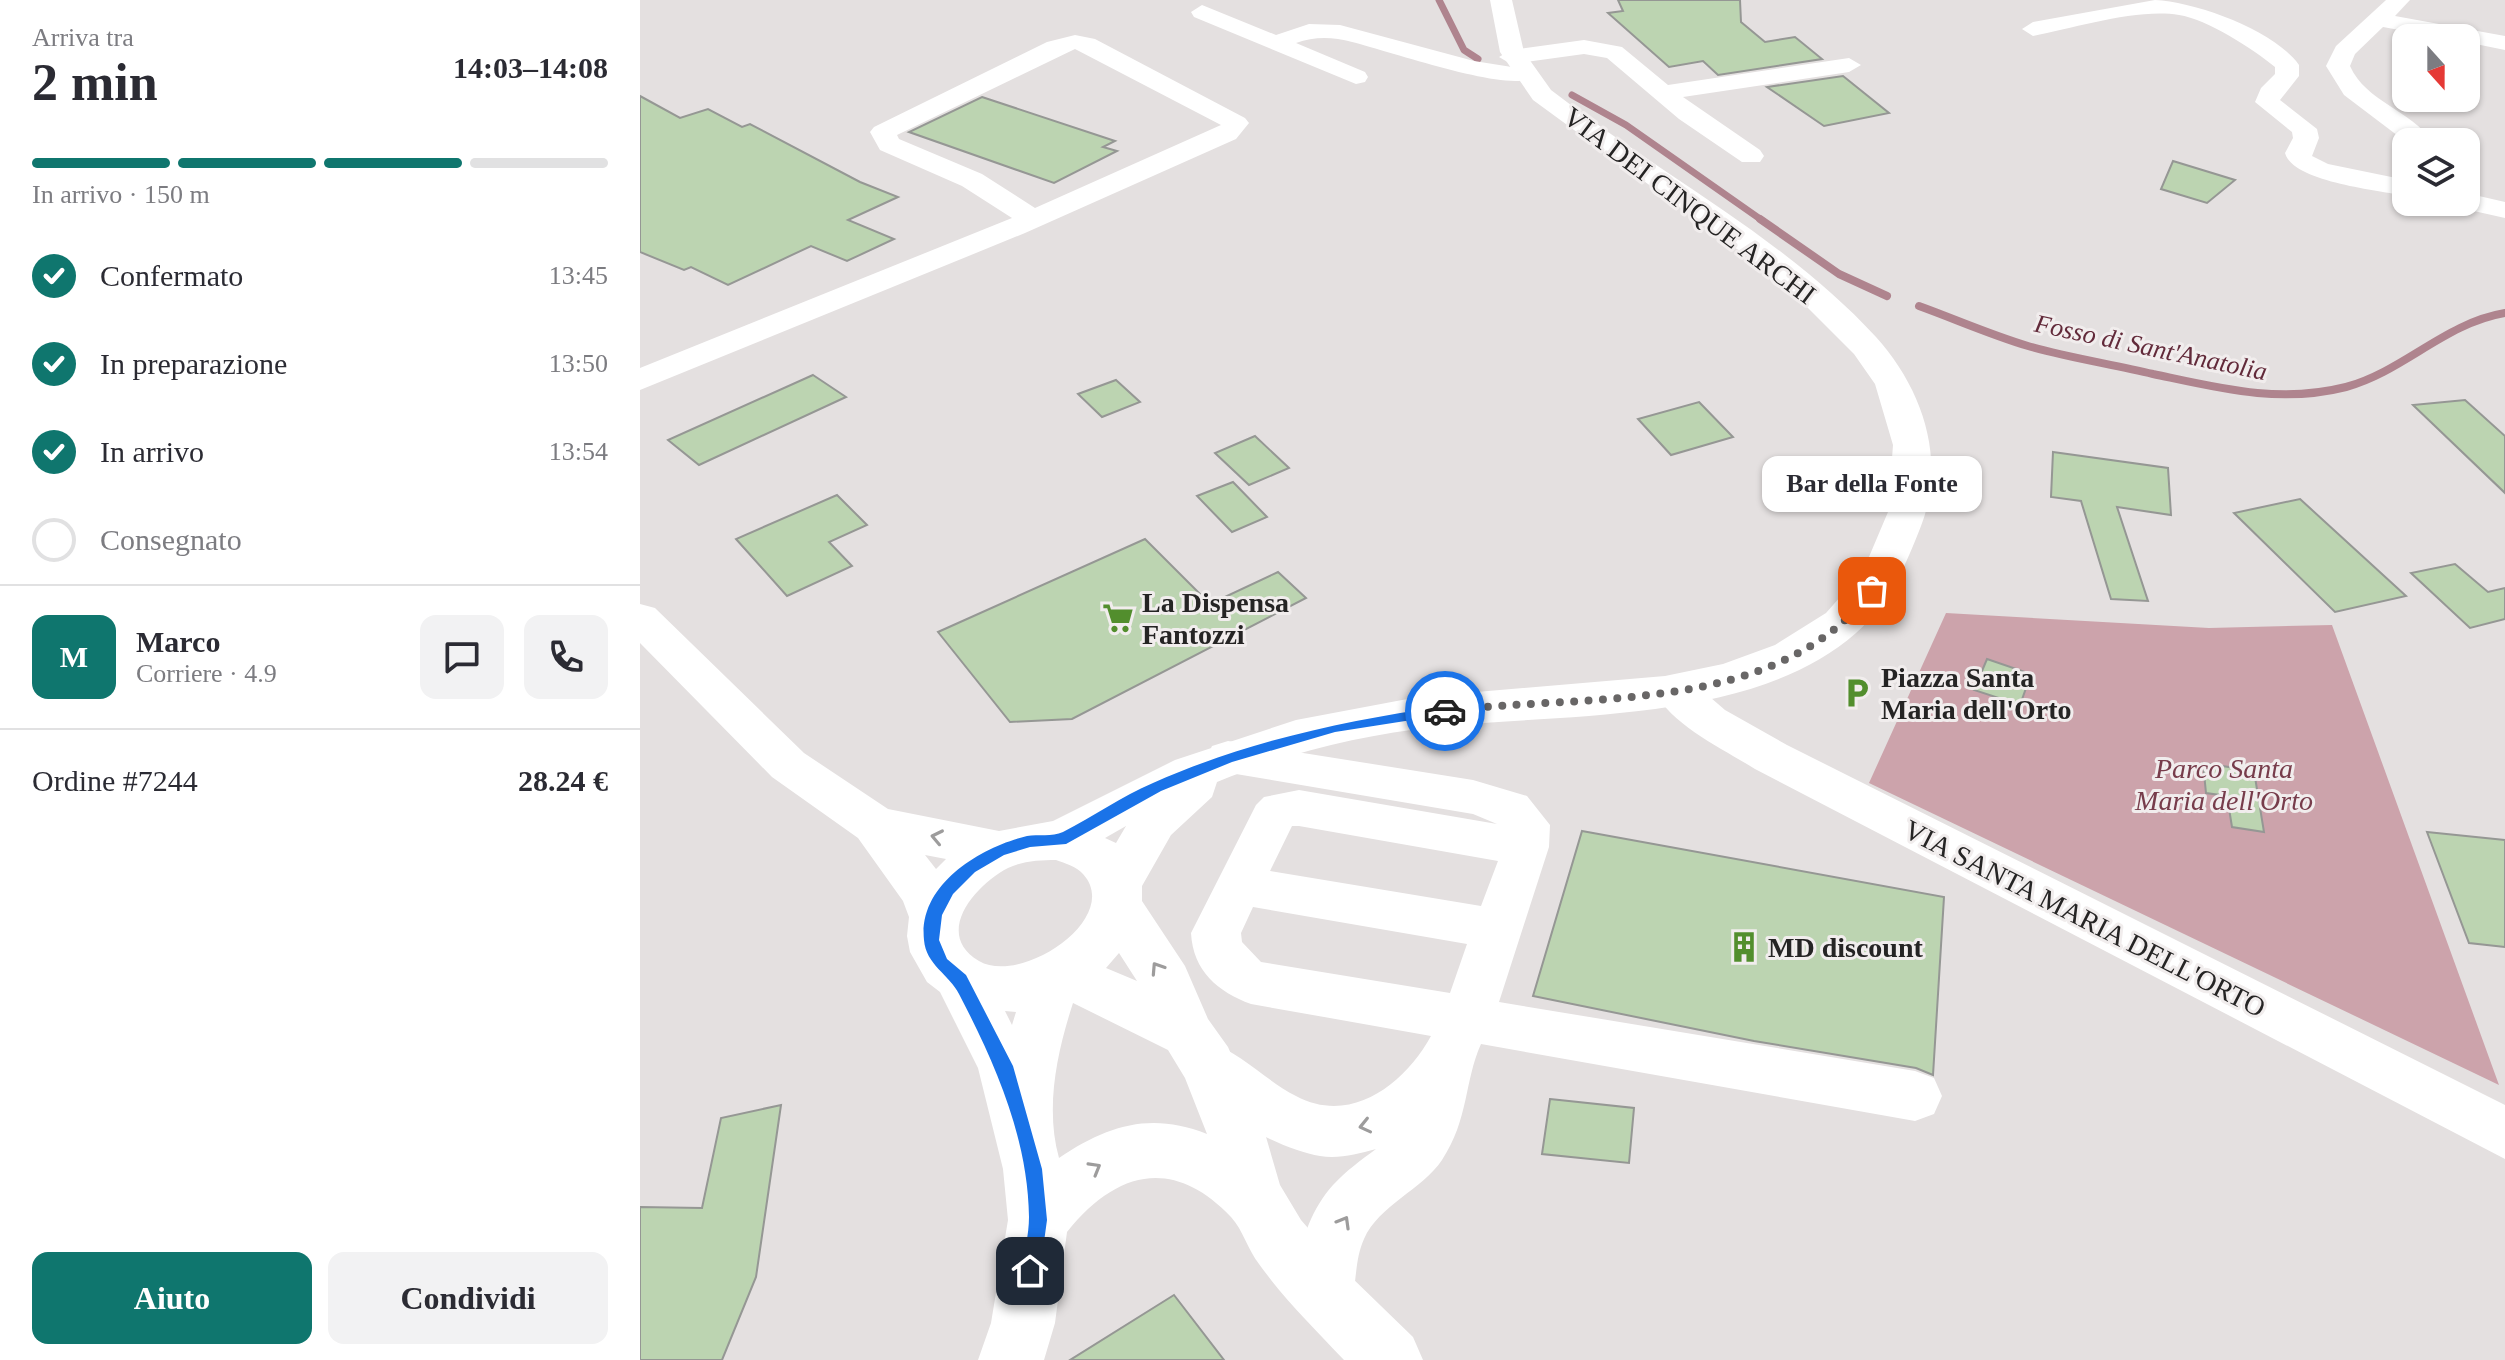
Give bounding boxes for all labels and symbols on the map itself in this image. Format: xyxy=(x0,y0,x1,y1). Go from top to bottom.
north arrow xyxy=(2392,24,2480,112)
street label: VIA DEI CINQUE ARCHI xyxy=(1558,101,1822,310)
water label: Fosso di Sant'Anatolia xyxy=(2031,308,2270,386)
callout: Bar della Fonte xyxy=(1762,455,1982,511)
pin xyxy=(1838,557,1906,625)
place label: La Dispensa Fantozzi xyxy=(1142,587,1289,650)
supermarket icon: La Dispensa Fantozzi xyxy=(1101,601,1135,635)
place label: Piazza Santa Maria dell'Orto xyxy=(1881,662,2072,725)
courier xyxy=(1405,671,1485,751)
parking icon: Piazza Santa Maria dell'Orto xyxy=(1840,676,1874,710)
park label: Parco Santa Maria dell'Orto xyxy=(2134,753,2313,816)
street label: VIA SANTA MARIA DELL'ORTO xyxy=(1899,814,2271,1023)
one-way arrow xyxy=(931,829,945,846)
building icon: MD discount xyxy=(1727,930,1761,964)
place label: MD discount xyxy=(1768,932,1923,963)
one-way arrow xyxy=(1152,962,1167,977)
one-way arrow xyxy=(1359,1117,1372,1134)
one-way arrow xyxy=(1086,1162,1101,1178)
one-way arrow xyxy=(1334,1216,1349,1230)
pin xyxy=(996,1237,1064,1305)

